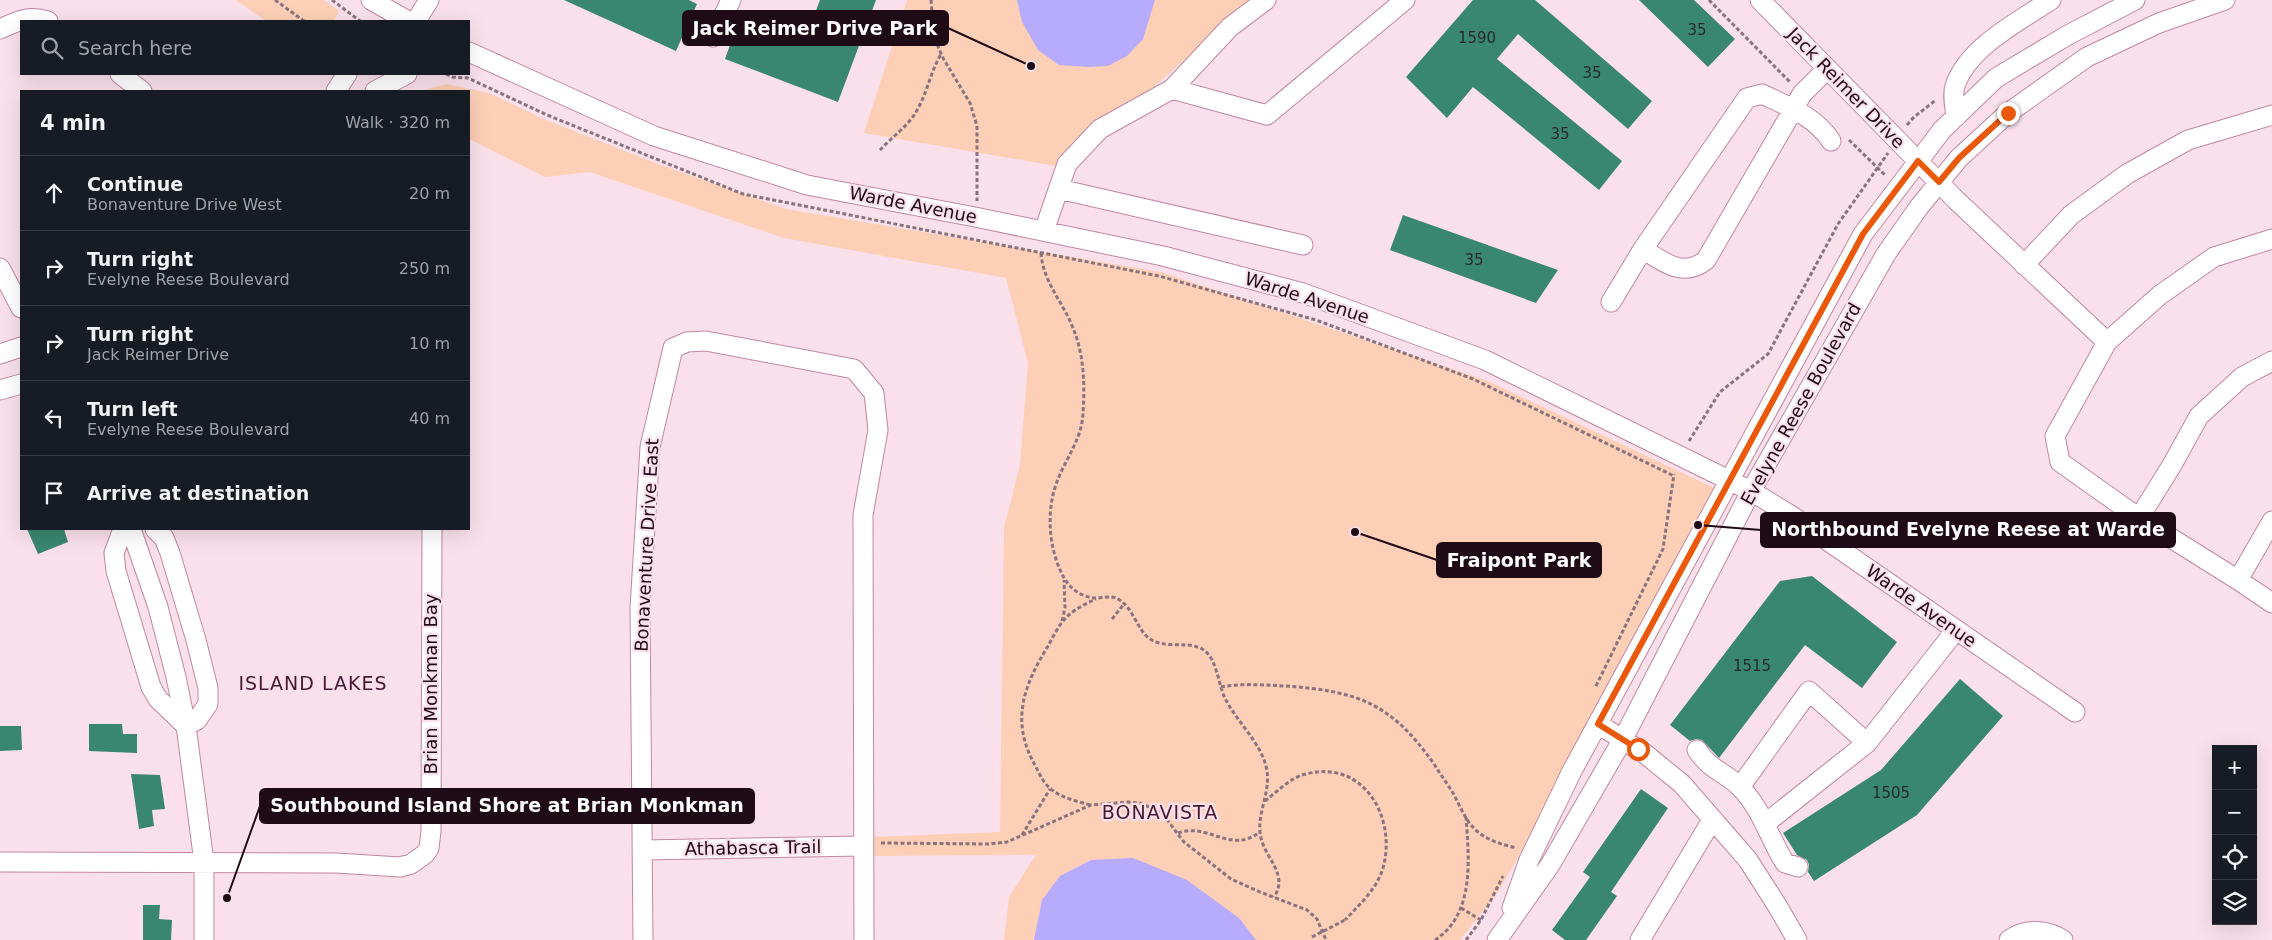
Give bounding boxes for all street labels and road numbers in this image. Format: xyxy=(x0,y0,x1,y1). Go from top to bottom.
street label: Jack Reimer Drive xyxy=(1783,22,1909,152)
street label: Warde Avenue xyxy=(847,182,979,227)
street label: Warde Avenue xyxy=(1242,267,1372,328)
street label: Evelyne Reese Boulevard xyxy=(1736,299,1865,509)
street label: Bonaventure Drive East xyxy=(630,438,663,652)
street label: Warde Avenue xyxy=(1862,560,1980,651)
street label: Brian Monkman Bay xyxy=(420,593,441,775)
street label: Athabasca Trail xyxy=(684,836,822,859)

